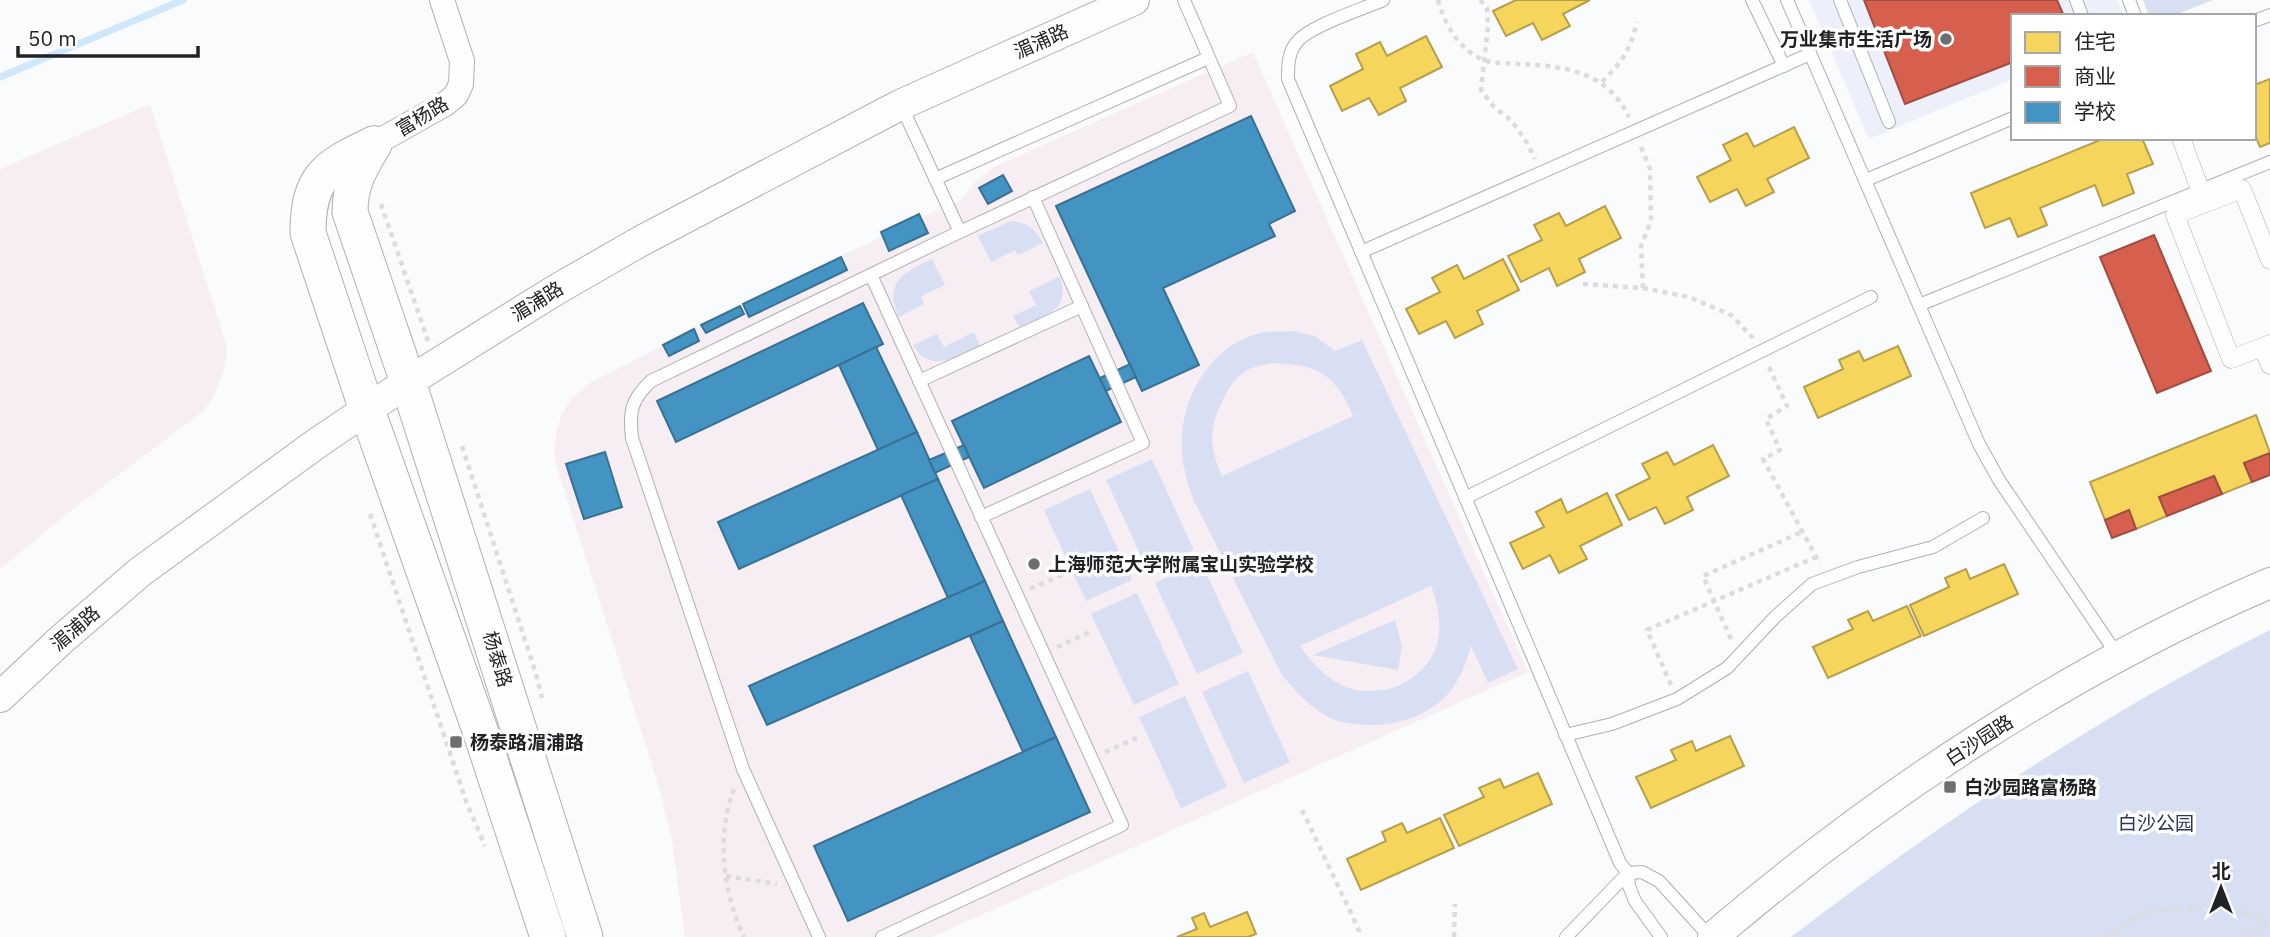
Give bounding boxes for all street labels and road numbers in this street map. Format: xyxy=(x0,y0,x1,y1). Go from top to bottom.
street label: 湄浦路 xyxy=(1010,18,1072,64)
street label: 富杨路 xyxy=(391,91,453,141)
street label: 湄浦路 xyxy=(506,276,568,326)
street label: 湄浦路 xyxy=(46,600,104,656)
street label: 杨泰路 xyxy=(478,628,518,690)
street label: 白沙园路 xyxy=(1941,709,2017,771)

